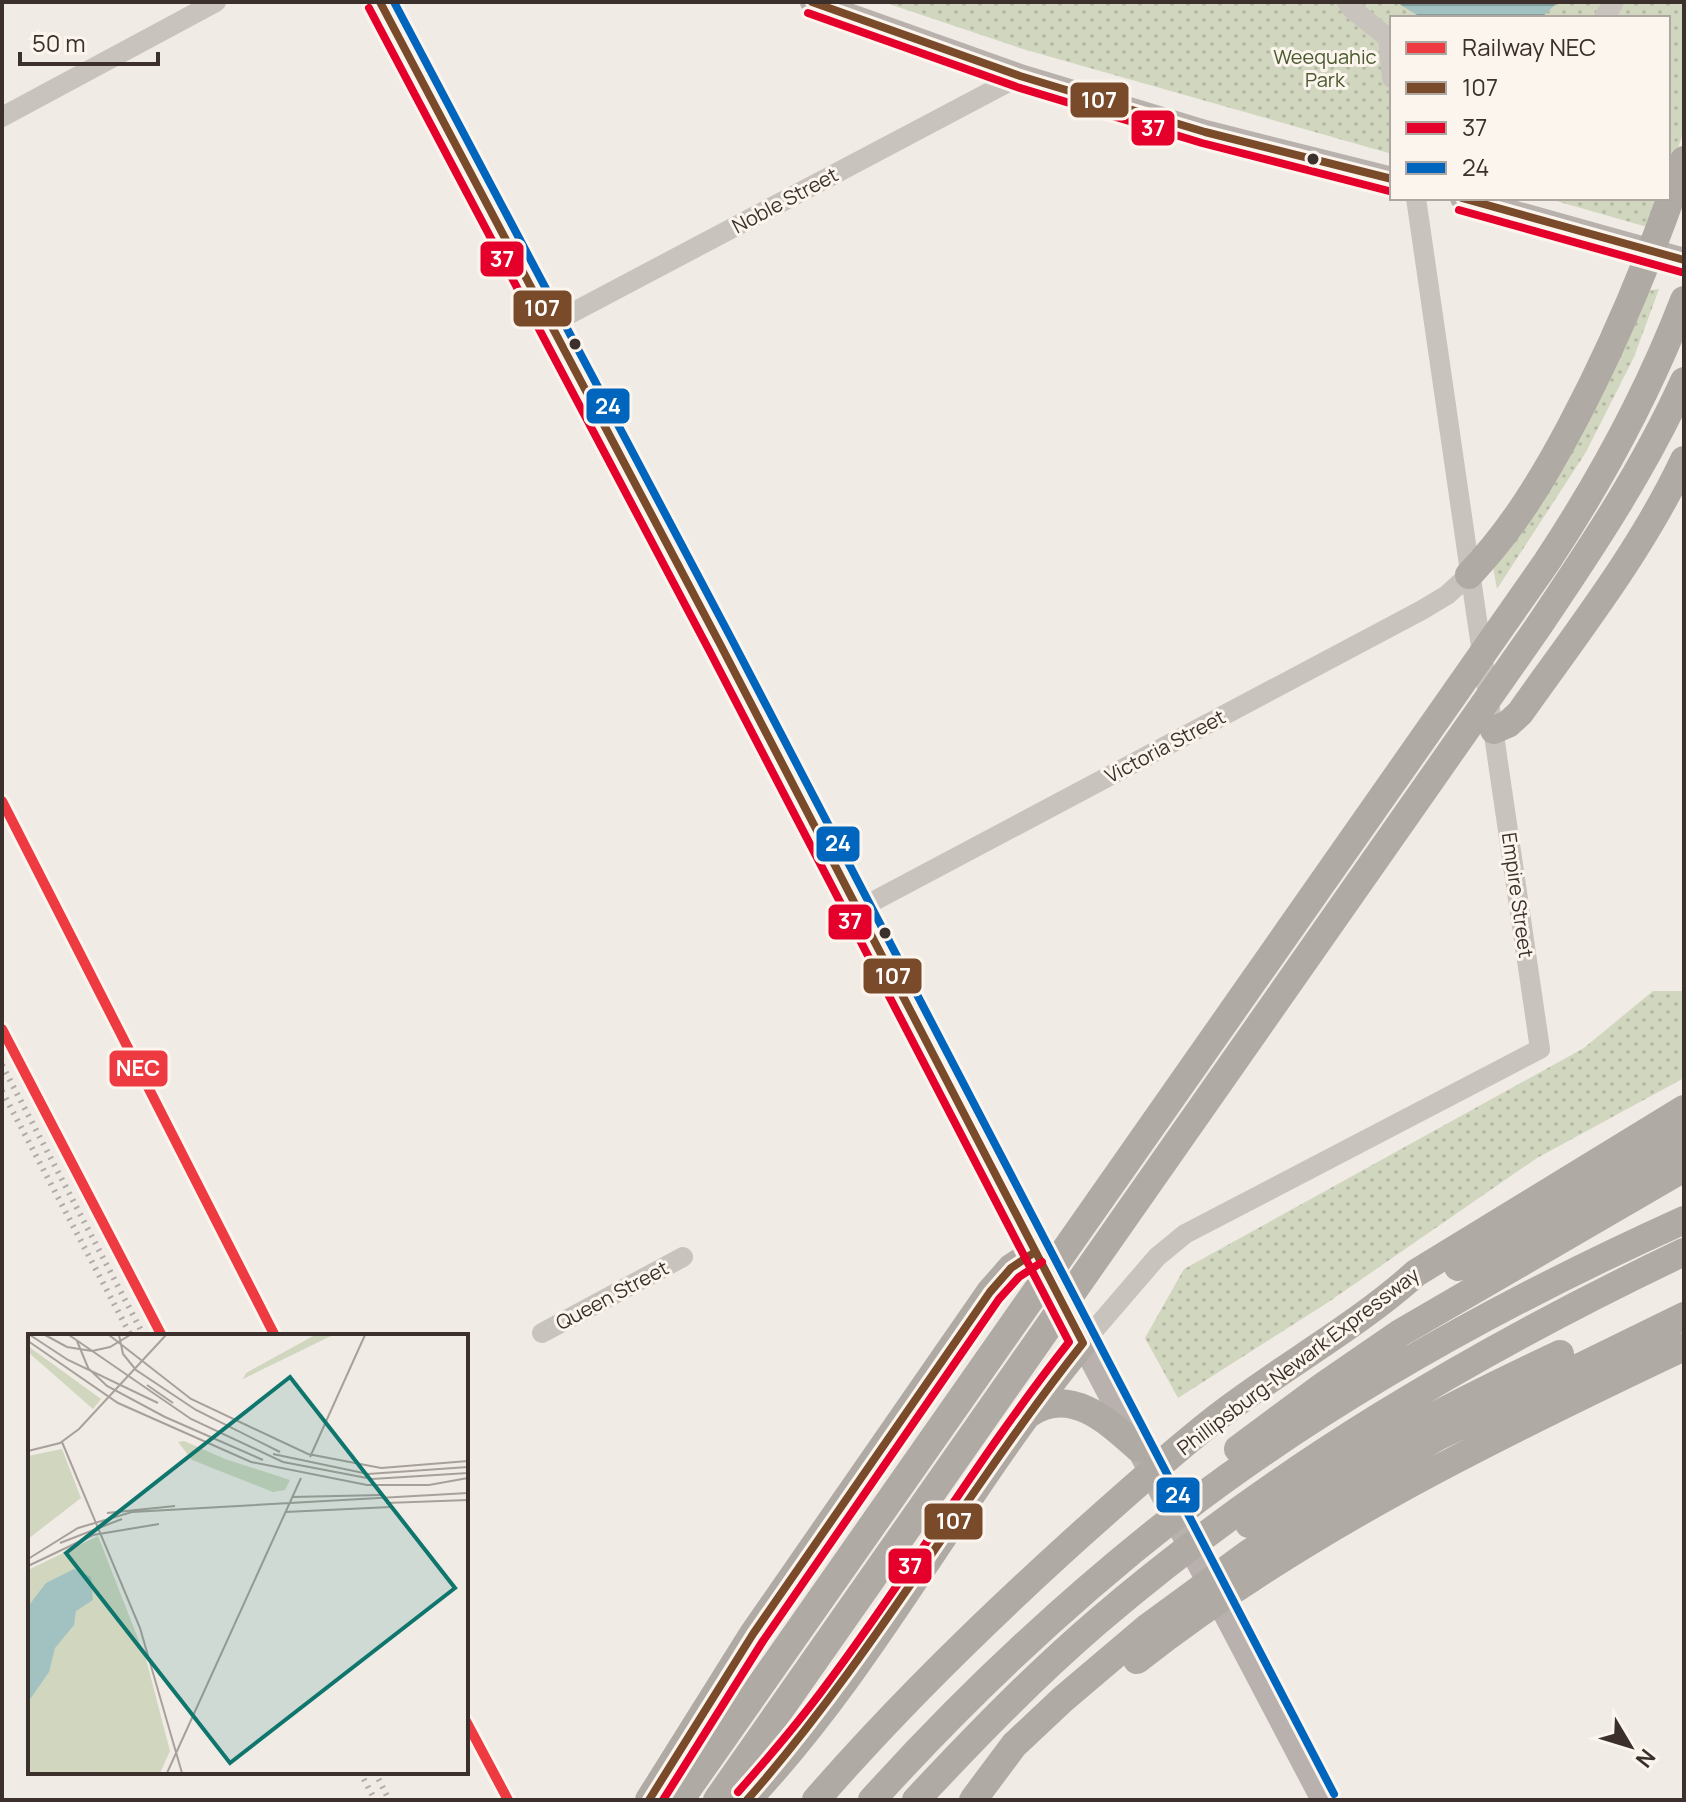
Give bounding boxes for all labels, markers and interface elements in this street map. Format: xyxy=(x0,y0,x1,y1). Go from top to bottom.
scale bar xyxy=(20,16,158,66)
legend xyxy=(1390,16,1670,200)
text: 50 m xyxy=(32,26,86,59)
text: Railway NEC xyxy=(1462,30,1596,63)
park label: Weequahic Park xyxy=(1273,43,1377,93)
text: 107 xyxy=(1462,70,1498,103)
line badge: 107 xyxy=(1069,81,1130,119)
text: 107 xyxy=(1081,85,1117,115)
line badge: 37 xyxy=(1130,109,1176,147)
text: 37 xyxy=(1462,110,1487,143)
text: 37 xyxy=(1141,113,1165,143)
text: 24 xyxy=(1462,150,1489,183)
unlabelled marker xyxy=(1305,151,1321,167)
street label: Noble Street xyxy=(727,161,843,239)
line badge: 37 xyxy=(479,240,525,278)
text: 37 xyxy=(490,244,514,274)
line badge: 107 xyxy=(512,289,573,328)
text: 107 xyxy=(524,293,560,323)
unlabelled marker xyxy=(567,336,583,352)
line badge: 24 xyxy=(585,387,631,425)
text: 24 xyxy=(595,391,621,421)
street label: Victoria Street xyxy=(1100,703,1230,789)
line badge: 24 xyxy=(815,825,861,863)
text: 24 xyxy=(825,828,851,858)
street label: Empire Street xyxy=(1496,831,1540,959)
line badge: 37 xyxy=(827,903,873,941)
text: 37 xyxy=(838,906,862,936)
unlabelled marker xyxy=(877,925,893,941)
line badge: 107 xyxy=(862,957,923,995)
text: 107 xyxy=(875,961,911,991)
line badge: NEC xyxy=(108,1049,169,1088)
text: NEC xyxy=(116,1053,160,1083)
street label: Queen Street xyxy=(551,1254,673,1336)
street label: Phillipsburg-Newark Expressway xyxy=(1171,1261,1425,1461)
inset map xyxy=(28,1334,468,1774)
line badge: 24 xyxy=(1155,1476,1201,1514)
text: 24 xyxy=(1165,1480,1191,1510)
line badge: 107 xyxy=(923,1502,984,1541)
text: 107 xyxy=(936,1506,972,1536)
line badge: 37 xyxy=(887,1547,933,1585)
text: 37 xyxy=(898,1551,922,1581)
north arrow xyxy=(1590,1706,1670,1786)
text: N xyxy=(1629,1743,1662,1774)

